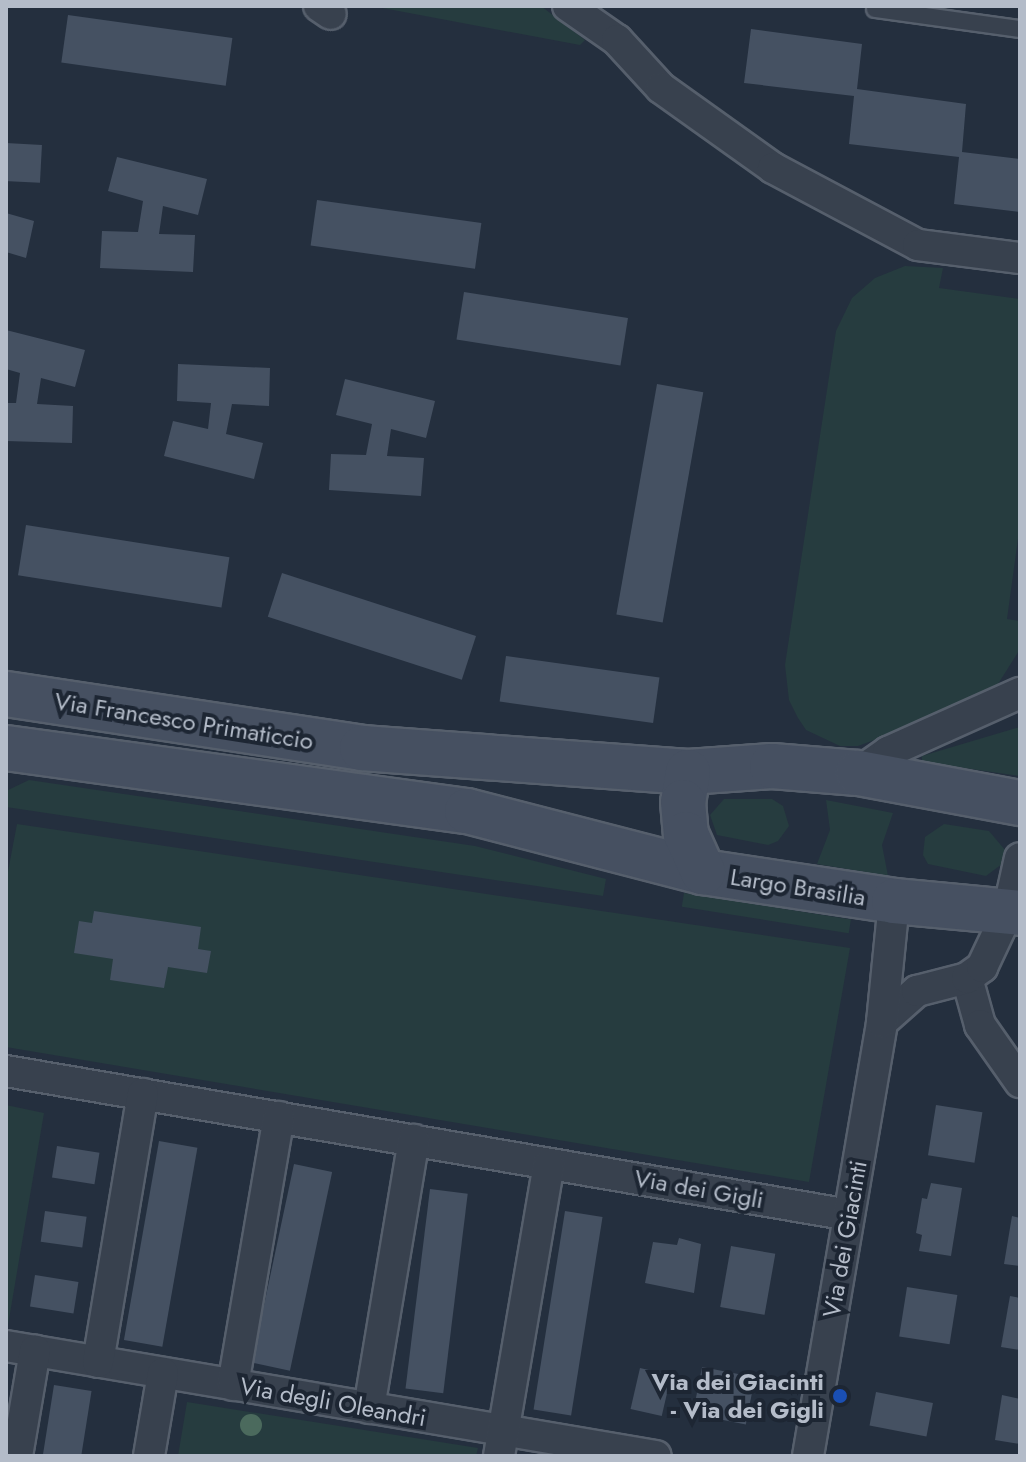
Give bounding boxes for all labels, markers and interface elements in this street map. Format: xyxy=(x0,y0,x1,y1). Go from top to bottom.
street label: Via Francesco Primaticcio xyxy=(53,686,315,756)
street label: Largo Brasilia xyxy=(728,862,868,912)
street label: Via dei Giacinti xyxy=(817,1158,873,1320)
street label: Via dei Gigli xyxy=(632,1163,766,1215)
place label: Via dei Giacinti - Via dei Gigli xyxy=(652,1368,824,1424)
street label: Via degli Oleandri xyxy=(238,1371,428,1433)
marker: Via dei Giacinti - Via dei Gigli xyxy=(831,1387,849,1405)

